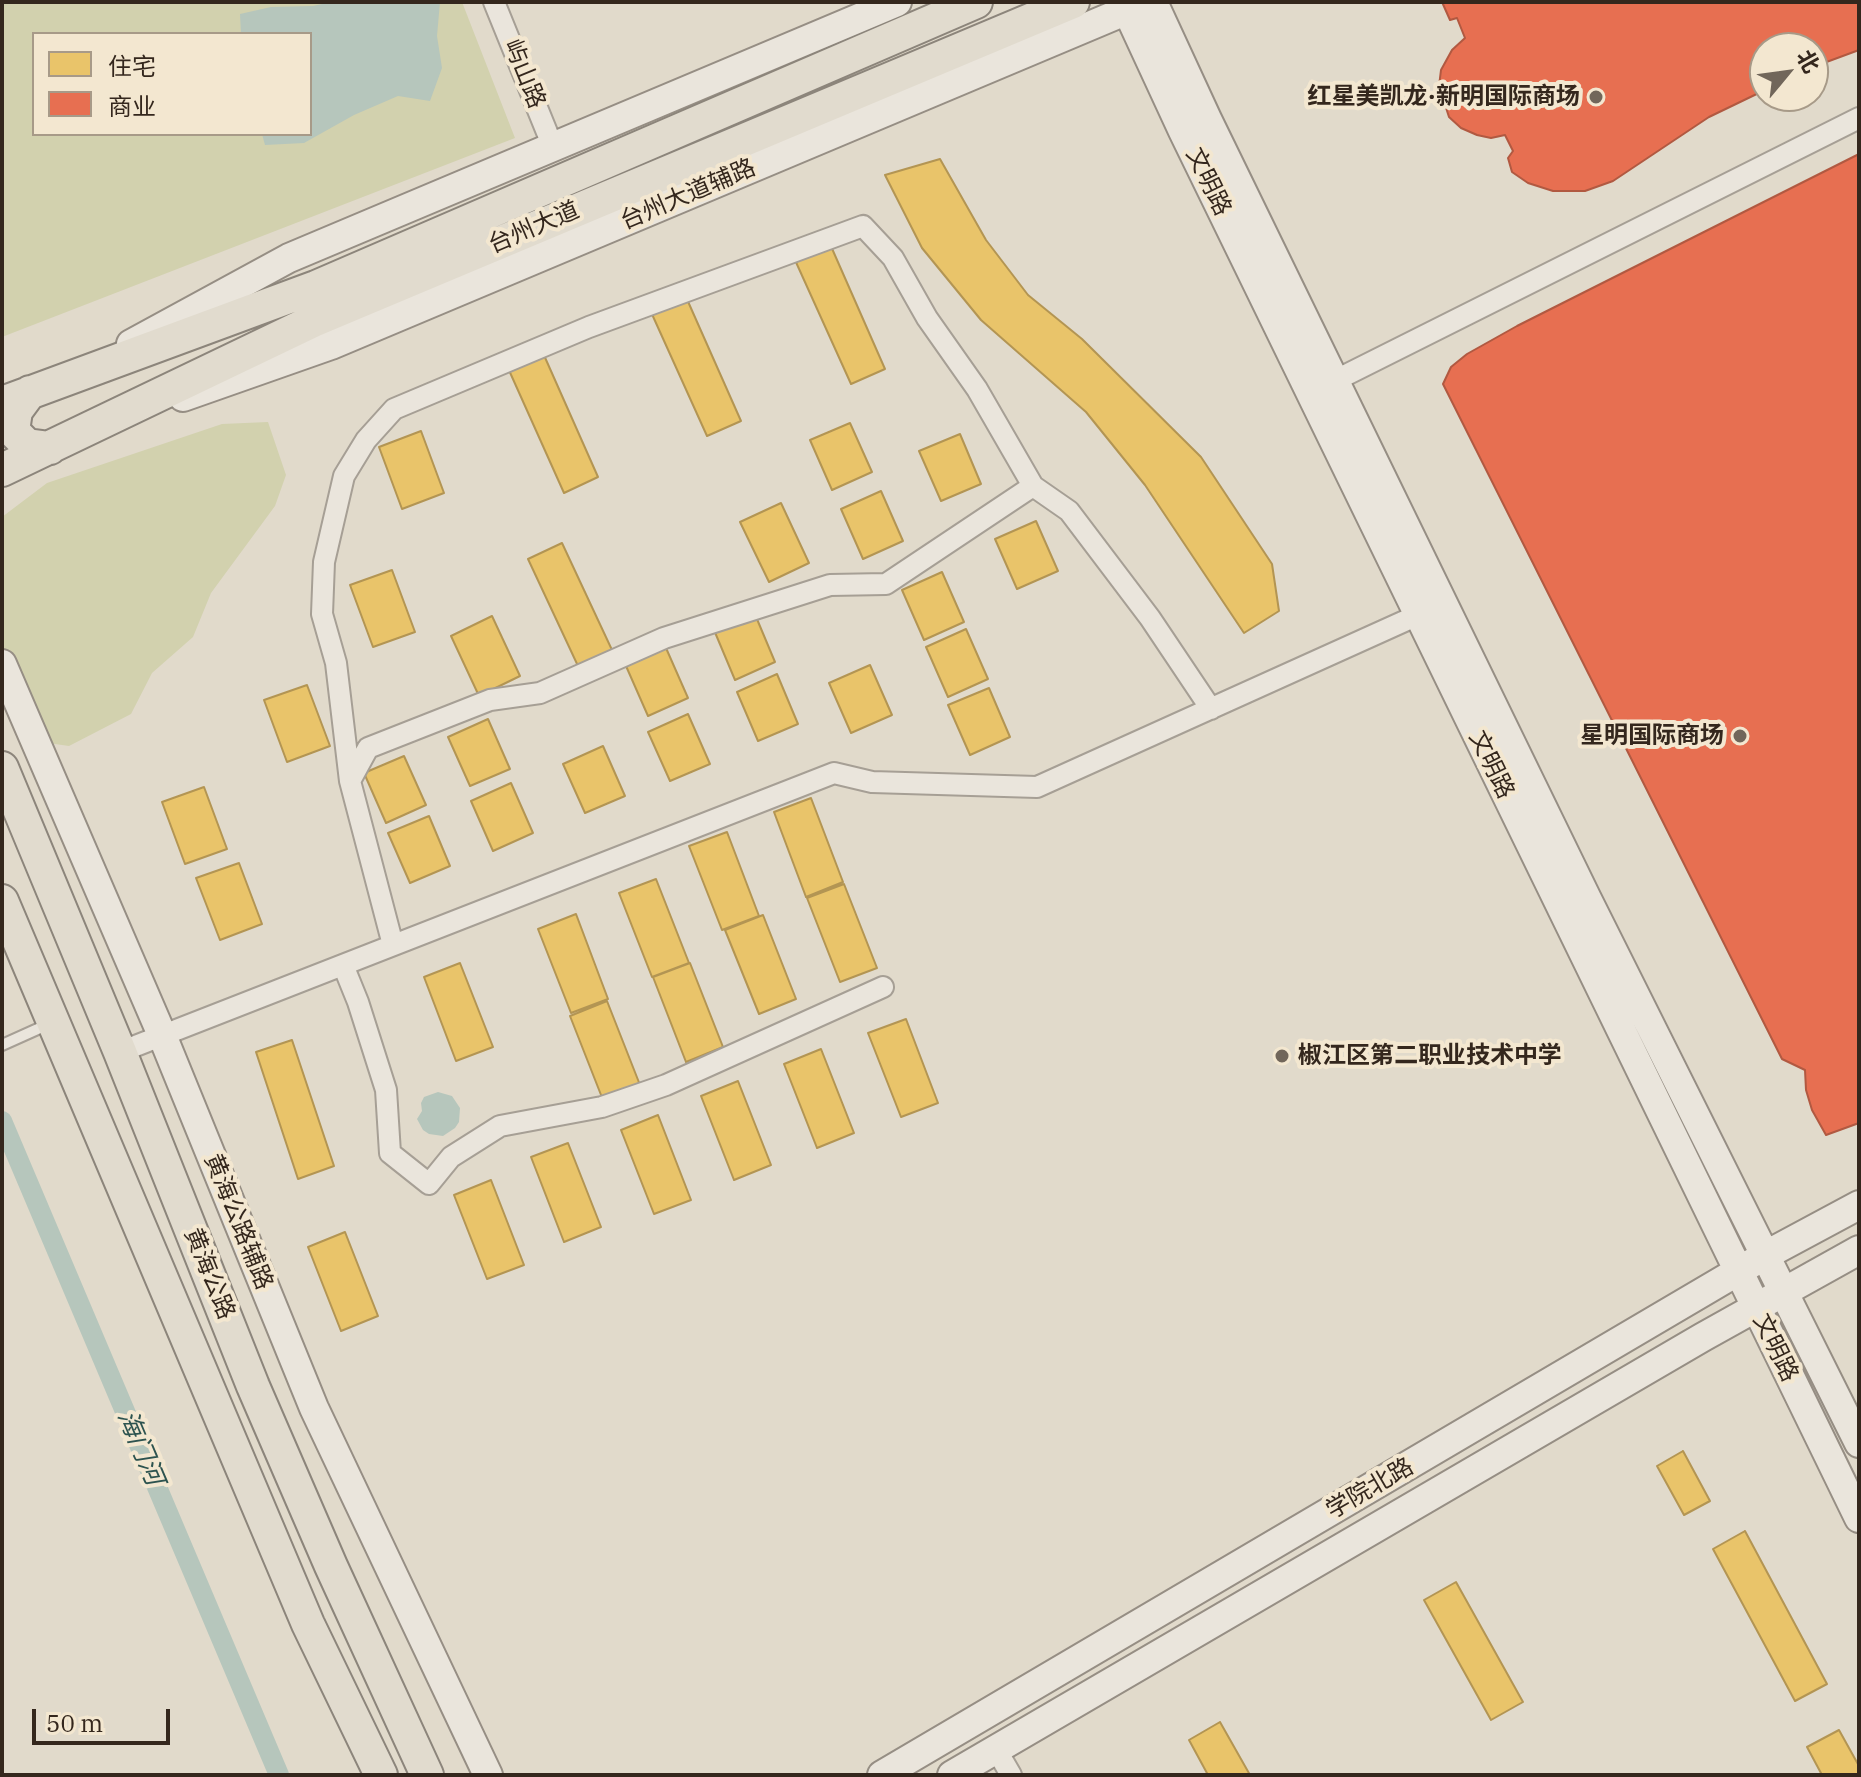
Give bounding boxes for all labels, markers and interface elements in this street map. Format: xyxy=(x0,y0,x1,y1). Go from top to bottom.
legend xyxy=(32,32,312,136)
north arrow xyxy=(1749,32,1829,112)
street label: 屿山路 xyxy=(497,35,551,113)
text: 北 xyxy=(1791,44,1827,78)
text: 住宅 xyxy=(108,50,156,82)
place label: 红星美凯龙·新明国际商场 xyxy=(1307,83,1580,111)
marker: 红星美凯龙·新明国际商场 xyxy=(1587,88,1605,106)
text: 商业 xyxy=(108,90,156,122)
street label: 文明路 xyxy=(1179,143,1237,221)
street label: 台州大道辅路 xyxy=(616,154,760,236)
street label: 台州大道 xyxy=(484,196,584,260)
place label: 星明国际商场 xyxy=(1580,722,1724,750)
street label: 文明路 xyxy=(1462,726,1520,804)
marker: 星明国际商场 xyxy=(1731,727,1749,745)
place label: 椒江区第二职业技术中学 xyxy=(1298,1042,1562,1070)
marker: 椒江区第二职业技术中学 xyxy=(1273,1047,1291,1065)
street label: 黄海公路辅路 xyxy=(198,1150,278,1294)
street label: 黄海公路 xyxy=(178,1224,240,1324)
street label: 文明路 xyxy=(1746,1309,1804,1387)
water label: 海门河 xyxy=(110,1406,170,1490)
street label: 学院北路 xyxy=(1321,1453,1419,1525)
scale bar xyxy=(36,1693,174,1743)
text: 50 m xyxy=(46,1707,103,1739)

